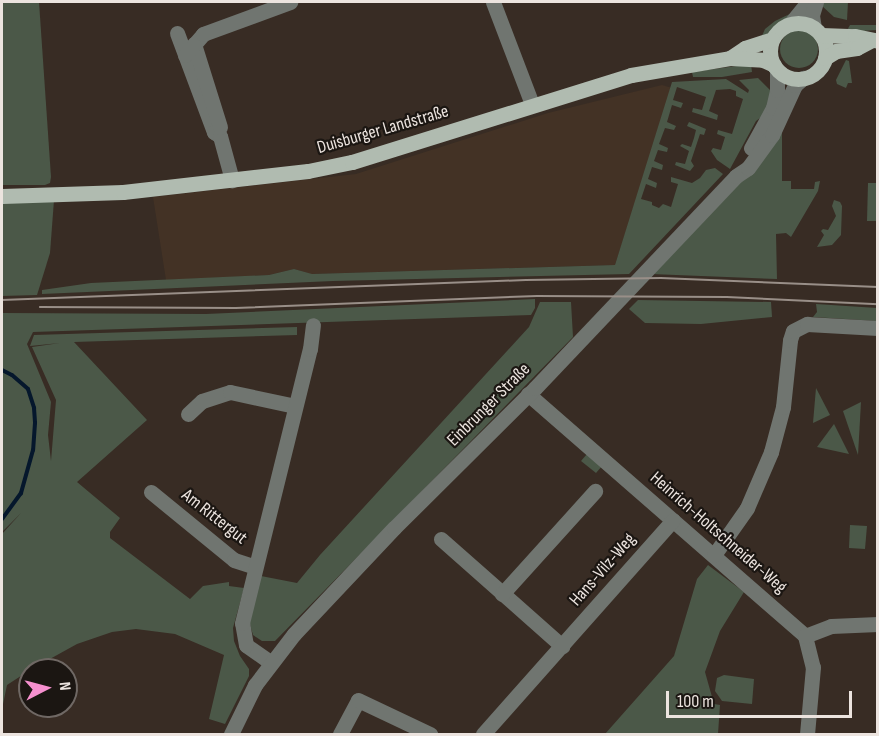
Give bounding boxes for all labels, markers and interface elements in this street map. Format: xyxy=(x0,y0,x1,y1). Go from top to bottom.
street label: Duisburger Landstraße xyxy=(315,101,451,159)
street label: Einbrunger Straße xyxy=(443,359,535,451)
street label: Heinrich-Holtschneider-Weg xyxy=(645,468,791,598)
street label: Am Rittergut xyxy=(177,485,251,549)
street label: Hans-Vilz-Weg xyxy=(565,529,641,611)
north arrow xyxy=(18,658,78,718)
scale bar xyxy=(669,679,855,717)
text: N xyxy=(55,681,74,692)
text: 100 m xyxy=(677,691,714,712)

